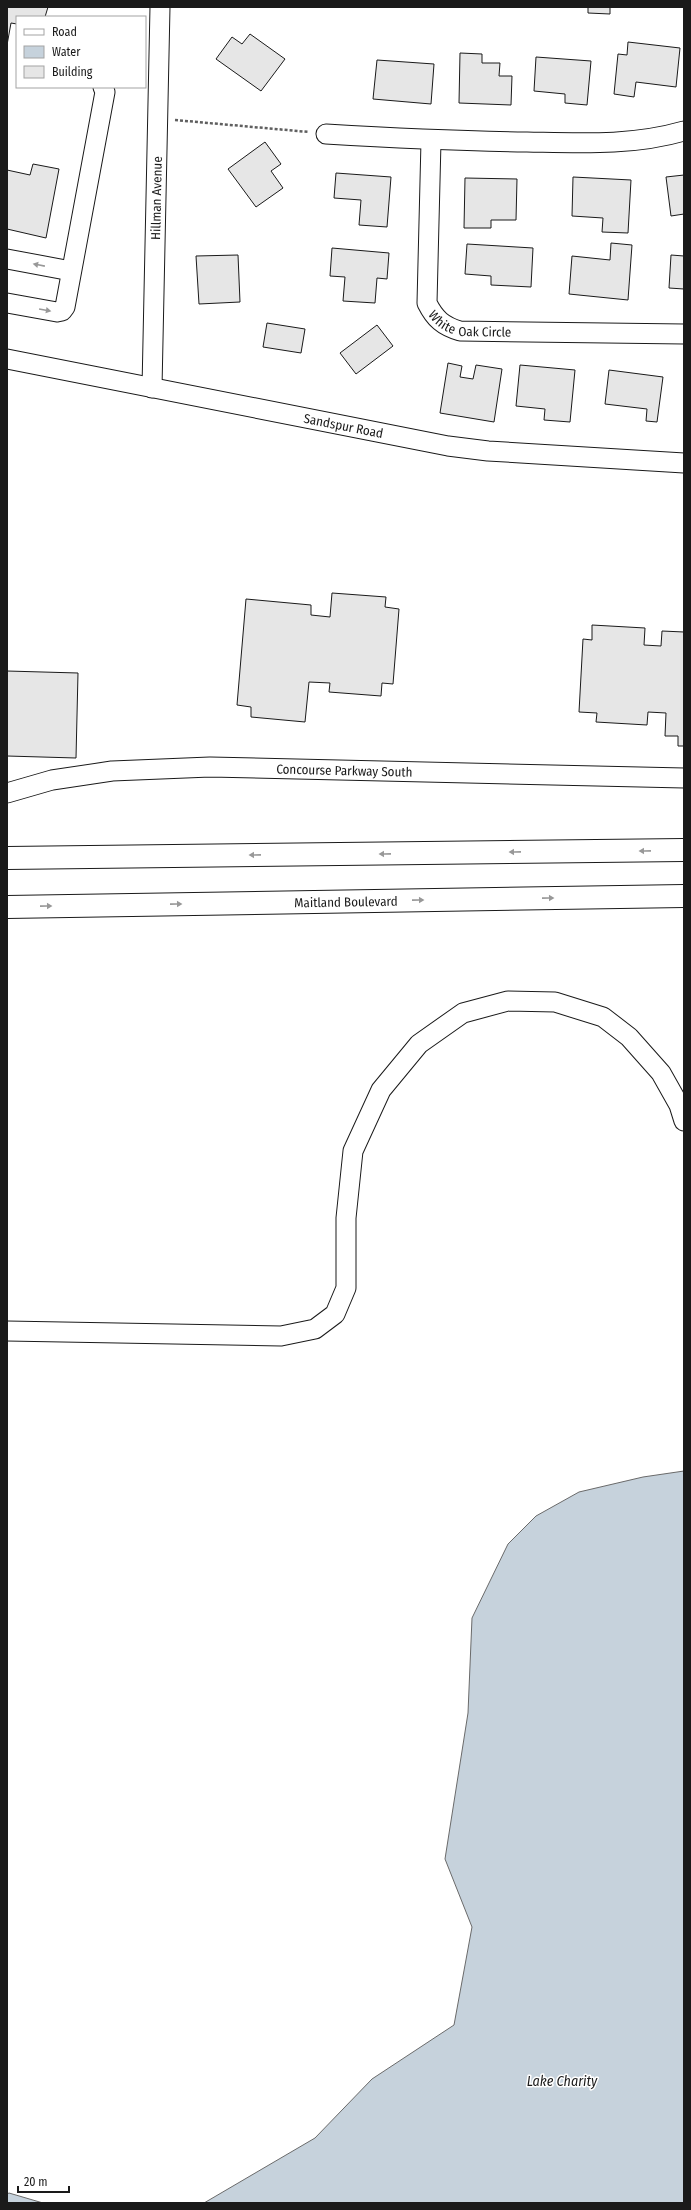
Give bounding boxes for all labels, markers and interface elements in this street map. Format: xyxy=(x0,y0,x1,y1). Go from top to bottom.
legend xyxy=(16,16,146,88)
text: Road xyxy=(52,25,77,39)
text: Water xyxy=(52,45,81,59)
text: Building xyxy=(52,65,93,79)
street label: Hillman Avenue xyxy=(148,156,165,240)
one-way arrow xyxy=(33,262,45,268)
street label: White Oak Circle xyxy=(425,307,511,340)
one-way arrow xyxy=(39,308,51,314)
street label: Sandspur Road xyxy=(302,411,384,441)
street label: Concourse Parkway South xyxy=(276,762,413,780)
one-way arrow xyxy=(639,847,651,854)
one-way arrow xyxy=(508,849,521,855)
one-way arrow xyxy=(378,851,391,857)
one-way arrow xyxy=(248,852,261,858)
street label: Maitland Boulevard xyxy=(294,894,398,910)
one-way arrow xyxy=(542,895,554,902)
one-way arrow xyxy=(412,897,424,904)
one-way arrow xyxy=(170,901,182,908)
one-way arrow xyxy=(40,903,52,910)
water label: Lake Charity xyxy=(527,2073,598,2090)
scale bar xyxy=(18,2168,69,2194)
text: 20 m xyxy=(24,2175,48,2189)

